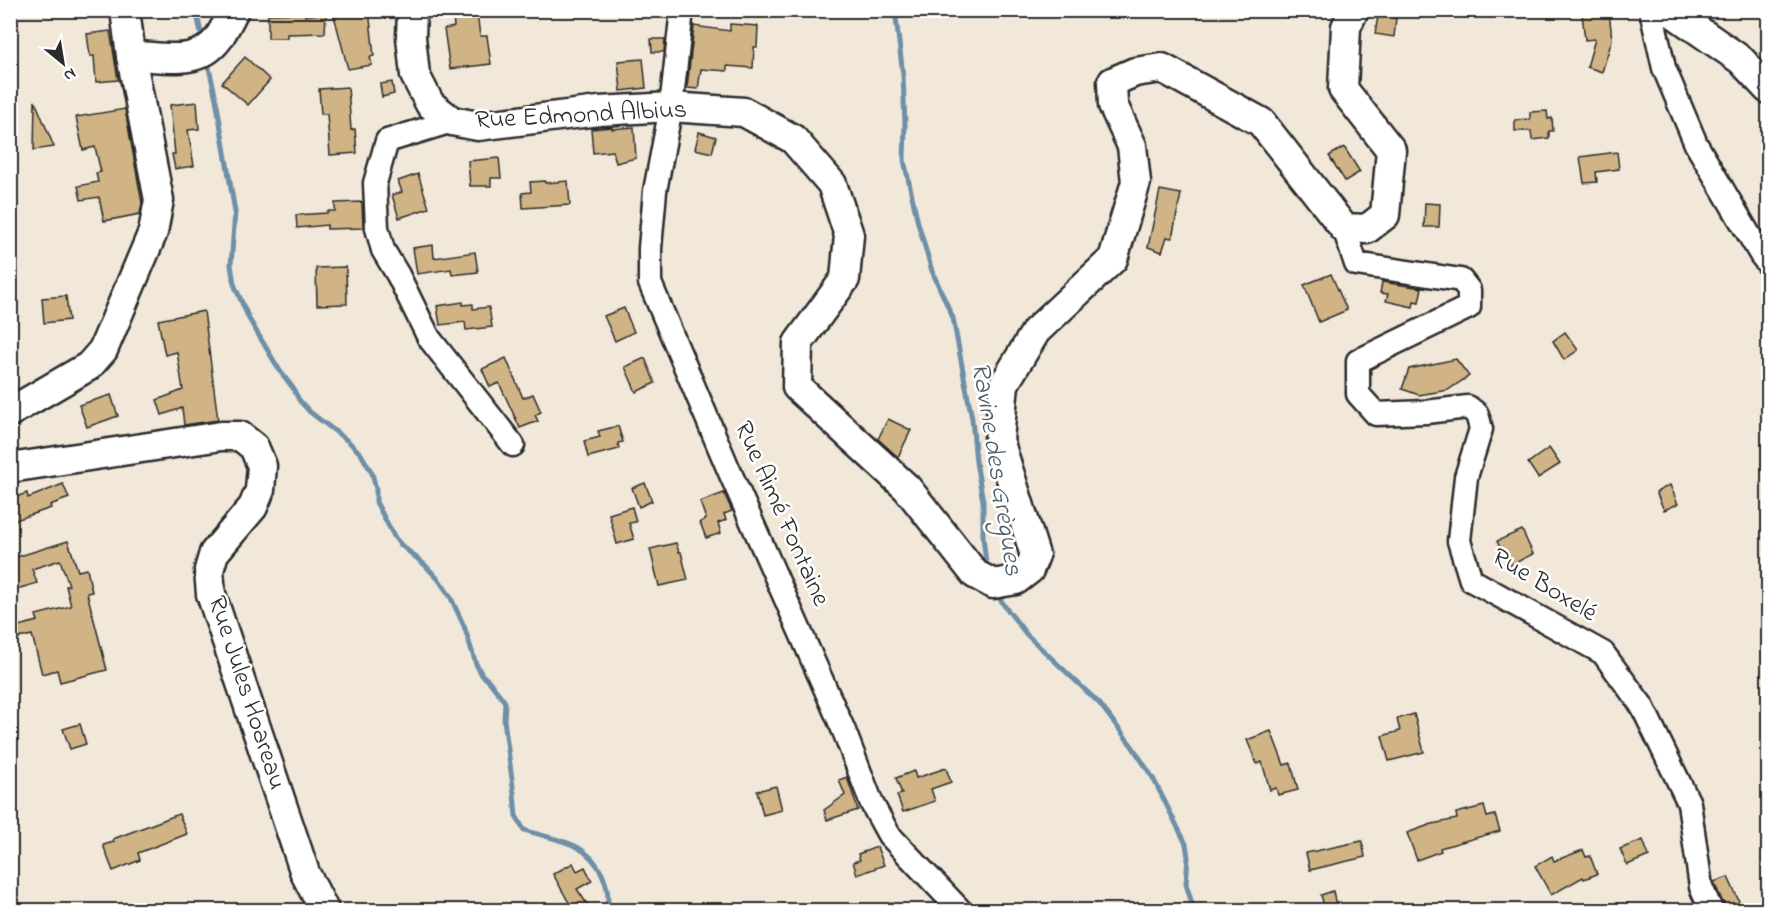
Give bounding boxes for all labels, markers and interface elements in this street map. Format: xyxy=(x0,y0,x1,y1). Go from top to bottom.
north arrow xyxy=(33,33,93,93)
text: N xyxy=(59,61,80,87)
street label: Rue Edmond Albius xyxy=(474,91,688,141)
water label: Ravine des Grègues xyxy=(959,360,1032,579)
street label: Rue Aimé Fontaine xyxy=(723,415,839,613)
street label: Rue Boxelé xyxy=(1484,539,1605,633)
street label: Rue Jules Hoareau xyxy=(197,591,295,795)

